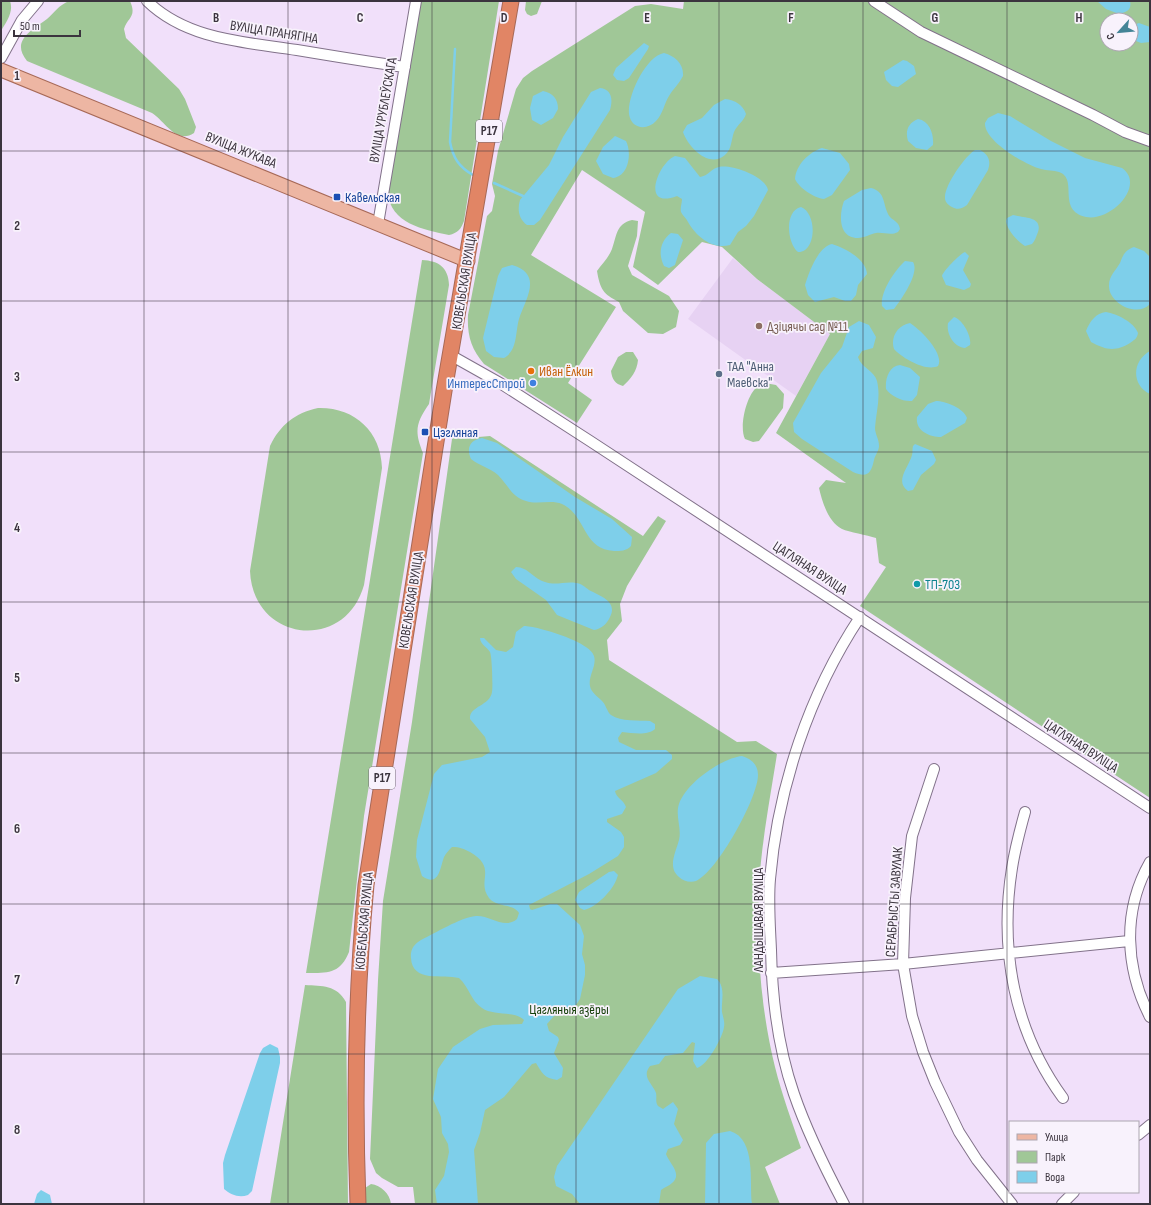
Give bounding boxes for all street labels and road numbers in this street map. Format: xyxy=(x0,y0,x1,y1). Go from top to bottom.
street label: ВУЛІЦА ПРАНЯГІНА xyxy=(229,17,320,48)
street label: ВУЛІЦА УРУБЛЕЎСКАГА xyxy=(365,55,401,164)
road number: Р17 xyxy=(476,120,502,142)
street label: ВУЛІЦА ЖУКАВА xyxy=(203,128,280,172)
street label: КОВЕЛЬСКАЯ ВУЛІЦА xyxy=(448,230,480,331)
street label: ЦАГЛЯНАЯ ВУЛІЦА xyxy=(770,538,851,599)
street label: КОВЕЛЬСКАЯ ВУЛІЦА xyxy=(395,549,427,650)
street label: ЦАГЛЯНАЯ ВУЛІЦА xyxy=(1041,716,1122,777)
road number: Р17 xyxy=(369,767,395,789)
street label: СЕРАБРЫСТЫ ЗАВУЛАК xyxy=(882,846,906,958)
street label: ЛАНДЫШАВАЯ ВУЛІЦА xyxy=(750,867,767,973)
street label: КОВЕЛЬСКАЯ ВУЛІЦА xyxy=(351,870,377,971)

